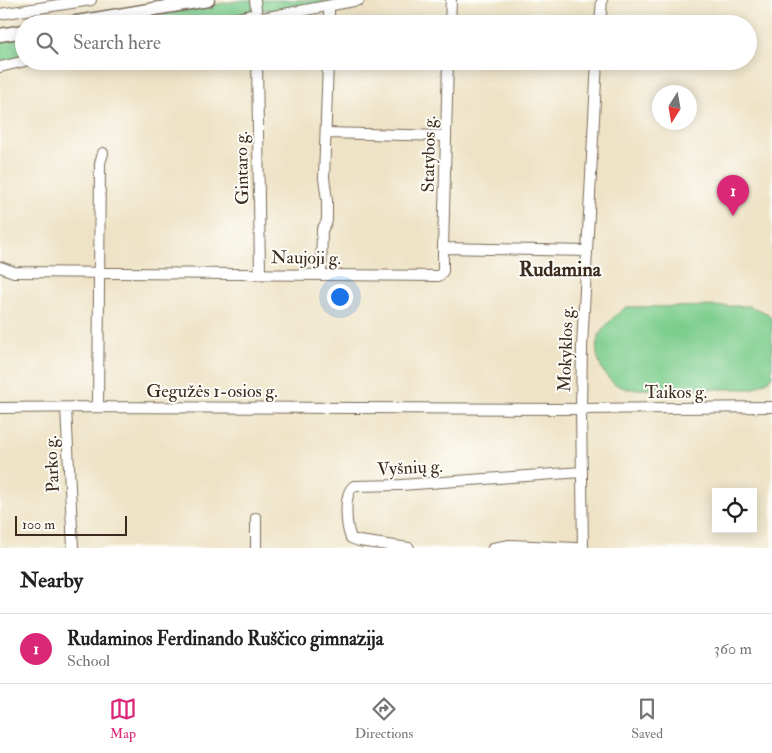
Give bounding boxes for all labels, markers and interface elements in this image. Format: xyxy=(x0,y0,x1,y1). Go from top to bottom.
search box xyxy=(15,15,757,70)
icon: search xyxy=(33,29,61,57)
text: Search here xyxy=(73,31,161,55)
north arrow xyxy=(652,85,697,130)
street label: Statybos g. xyxy=(417,115,441,193)
street label: Gintaro g. xyxy=(230,131,254,205)
pin: 1 xyxy=(717,175,749,216)
street label: Naujoji g. xyxy=(271,246,341,270)
district label: Rudamina xyxy=(519,257,602,282)
your location xyxy=(327,284,353,310)
street label: Mokyklos g. xyxy=(553,306,579,392)
street label: Gegužės 1-osios g. xyxy=(146,380,278,403)
street label: Taikos g. xyxy=(645,381,707,404)
street label: Parko g. xyxy=(39,435,65,493)
street label: Vyšnių g. xyxy=(377,455,443,481)
map controls xyxy=(712,488,757,533)
button: locate xyxy=(712,488,757,533)
scale bar xyxy=(15,513,128,536)
text: 100 m xyxy=(22,516,55,533)
text: Nearby xyxy=(20,567,83,594)
text: Rudaminos Ferdinando Ruščico gimnazija xyxy=(67,627,384,651)
text: 1 xyxy=(33,639,39,659)
text: 360 m xyxy=(714,639,752,659)
text: School xyxy=(67,651,110,671)
tab: Map xyxy=(109,695,137,742)
tab: Directions xyxy=(355,695,413,742)
tab: Saved xyxy=(631,695,663,742)

